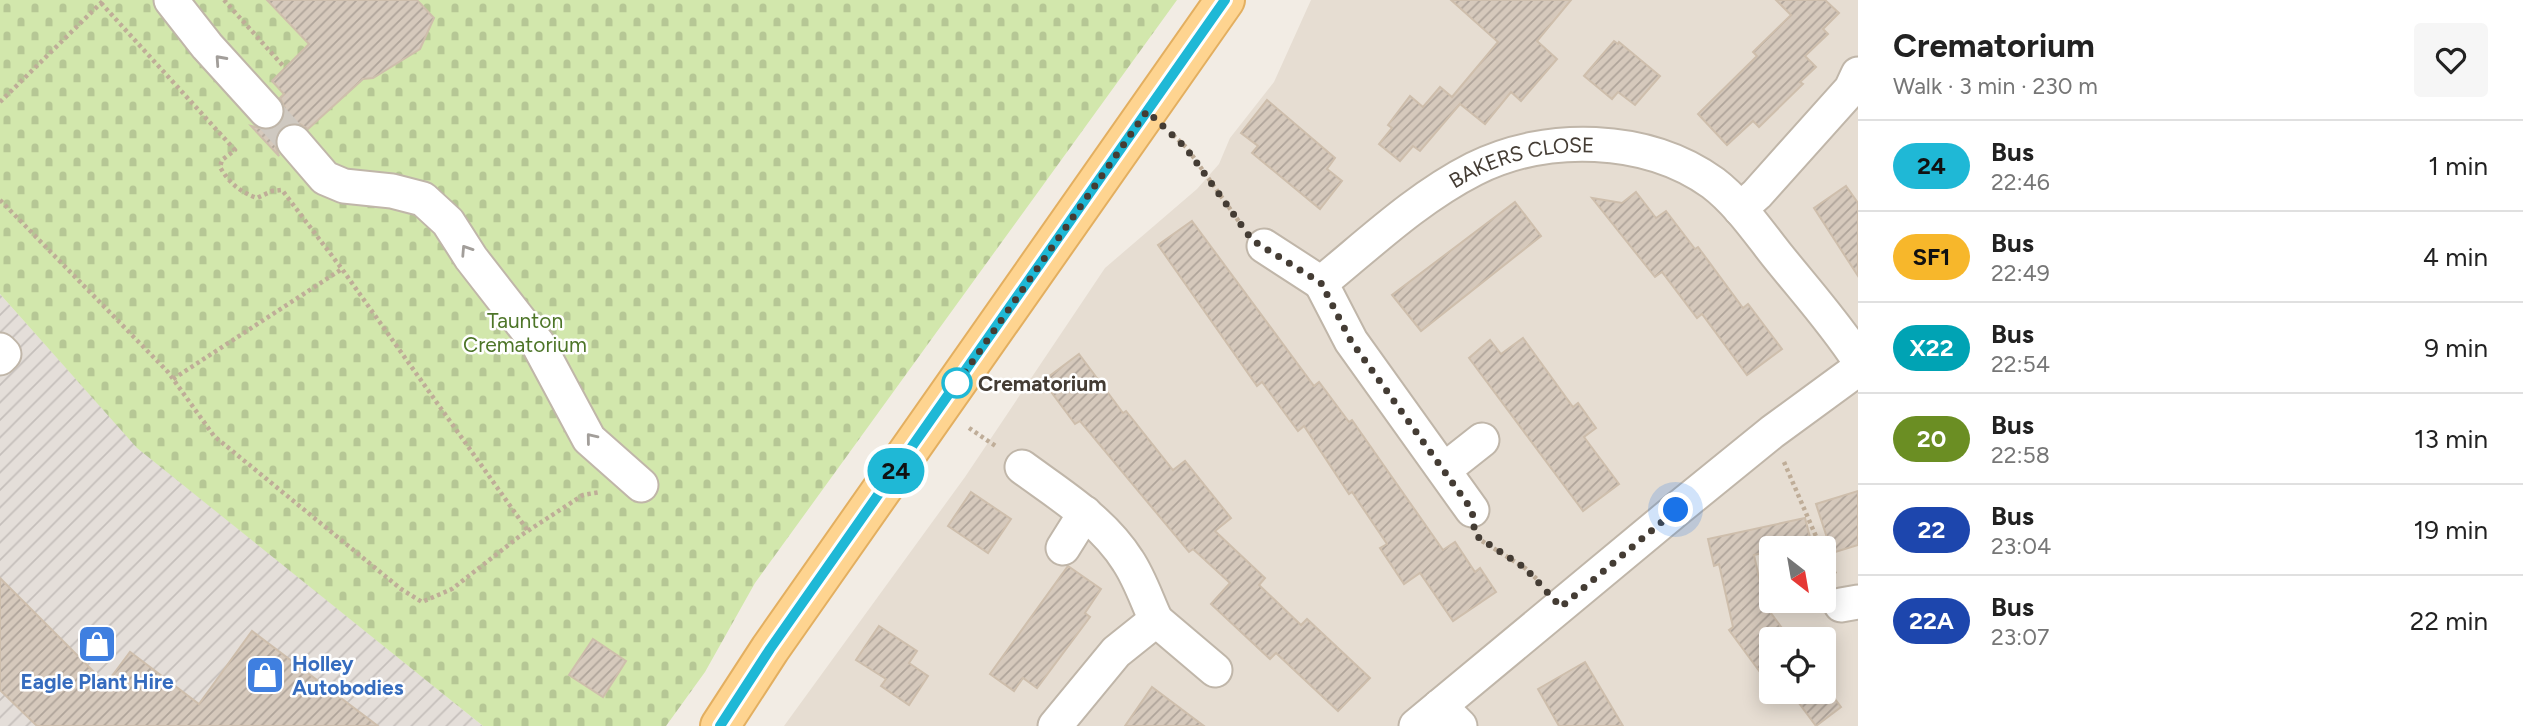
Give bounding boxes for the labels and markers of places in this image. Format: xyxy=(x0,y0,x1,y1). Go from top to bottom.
marker: Crematorium xyxy=(942,368,972,398)
place label: Crematorium xyxy=(978,371,1106,396)
shop icon: Eagle Plant Hire xyxy=(76,623,118,665)
place label: Holley Autobodies xyxy=(292,651,404,700)
shop icon: Holley Autobodies xyxy=(244,654,286,696)
place label: Eagle Plant Hire xyxy=(20,669,174,694)

